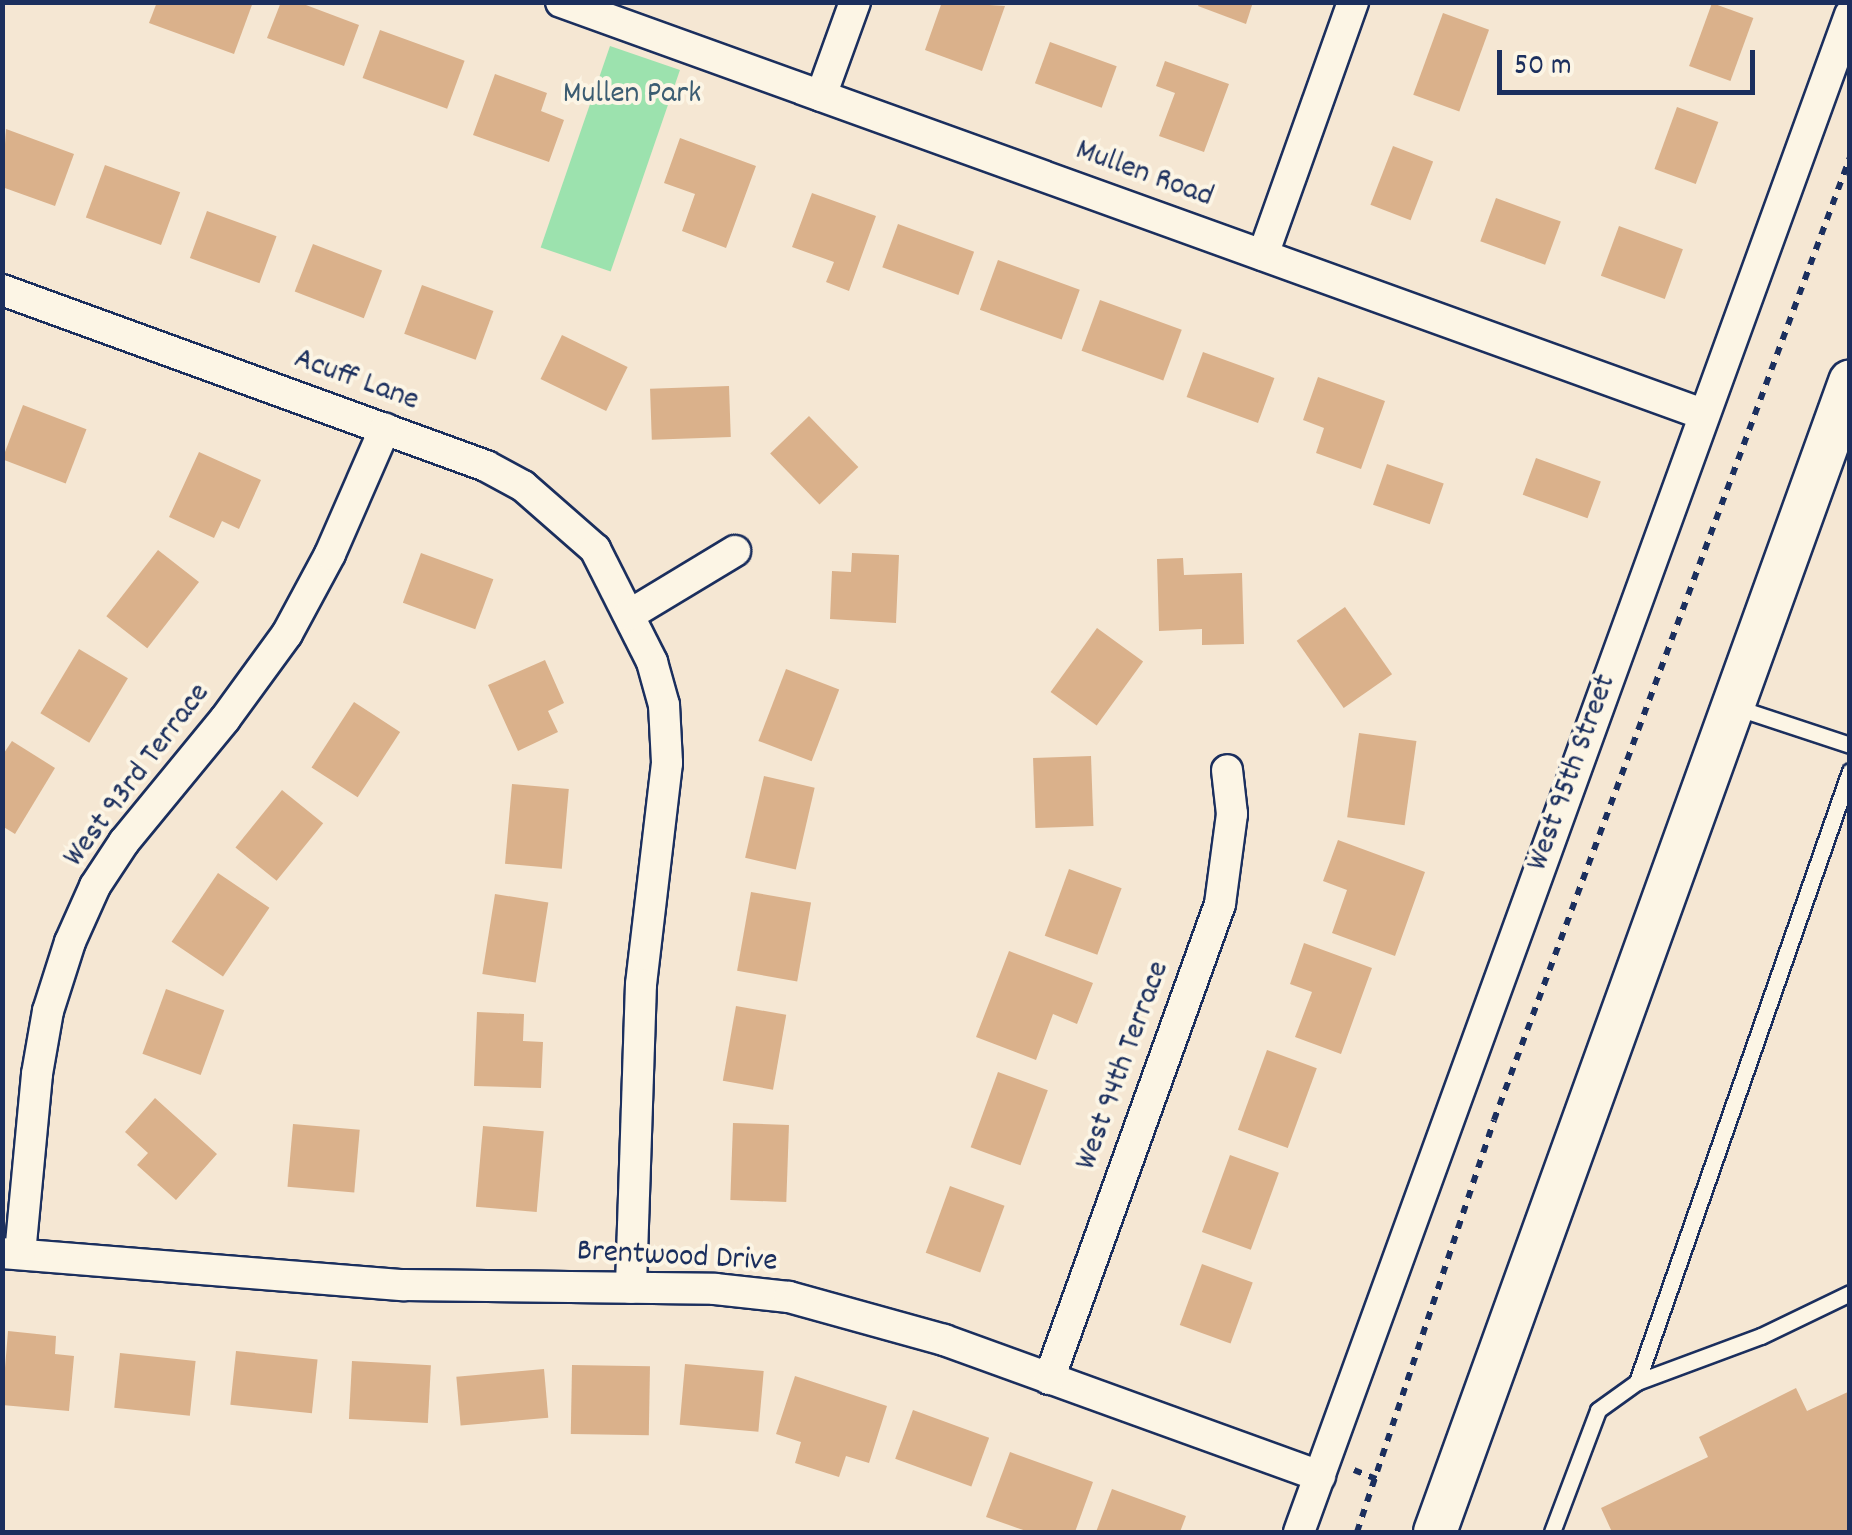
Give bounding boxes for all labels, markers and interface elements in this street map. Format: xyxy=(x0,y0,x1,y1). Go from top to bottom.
scale bar xyxy=(1502,30,1760,92)
text: 50 m xyxy=(1514,46,1572,89)
park label: Mullen Park xyxy=(563,76,701,114)
street label: Mullen Road xyxy=(1070,132,1218,218)
street label: Acuff Lane xyxy=(288,341,424,421)
street label: West 95th Street xyxy=(1520,670,1626,876)
street label: West 93rd Terrace xyxy=(56,676,220,876)
street label: West 94th Terrace xyxy=(1068,956,1180,1176)
street label: Brentwood Drive xyxy=(576,1234,778,1282)

